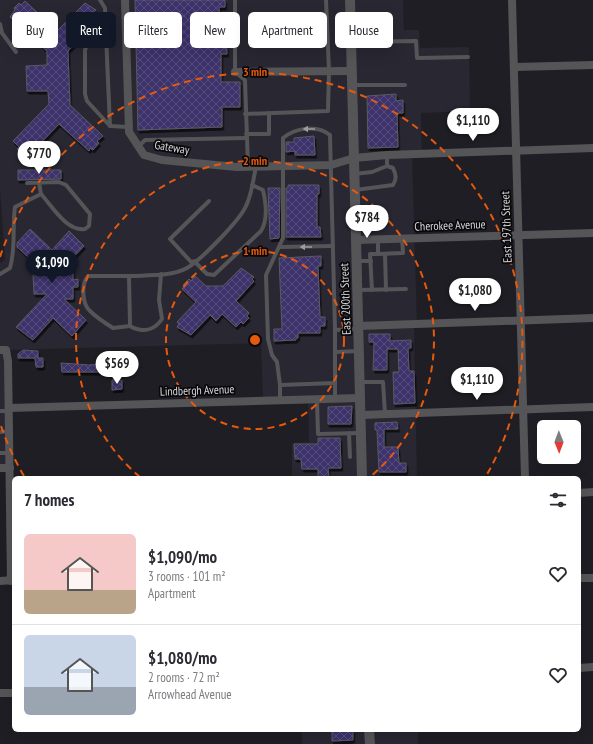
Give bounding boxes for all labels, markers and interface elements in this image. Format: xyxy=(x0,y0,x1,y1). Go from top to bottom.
chip: Buy xyxy=(12,12,58,48)
chip: Rent xyxy=(66,12,116,48)
chip: Filters xyxy=(124,12,182,48)
chip: New xyxy=(190,12,240,48)
chip: Apartment xyxy=(248,12,327,48)
chip: House xyxy=(335,12,393,48)
text: 3 min xyxy=(243,64,267,79)
pin: $1,110 xyxy=(440,108,506,142)
text: $1,110 xyxy=(456,112,490,129)
one-way arrow xyxy=(302,126,315,132)
street label: Gateway xyxy=(153,137,191,157)
pin: $770 xyxy=(15,141,63,175)
text: $770 xyxy=(27,145,51,162)
text: 2 min xyxy=(243,153,267,168)
street label: East 197th Street xyxy=(497,190,515,263)
pin: $784 xyxy=(343,205,391,239)
text: $784 xyxy=(355,209,379,226)
street label: Cherokee Avenue xyxy=(414,216,486,234)
text: 1 min xyxy=(243,243,267,258)
one-way arrow xyxy=(299,244,312,250)
pin: $1,090 xyxy=(19,250,85,284)
text: $1,090 xyxy=(35,254,69,271)
street label: East 200th Street xyxy=(336,262,354,335)
pin: $1,080 xyxy=(442,278,508,312)
text: $1,080 xyxy=(458,282,492,299)
centre of rings xyxy=(248,333,262,347)
pin: $569 xyxy=(93,351,141,385)
text: $569 xyxy=(105,355,129,372)
pin: $1,110 xyxy=(444,367,510,401)
text: $1,110 xyxy=(460,371,494,388)
street label: Lindbergh Avenue xyxy=(159,381,235,399)
north arrow xyxy=(537,420,581,464)
map controls xyxy=(537,420,581,464)
text: 7 homes xyxy=(24,489,75,511)
icon: filters xyxy=(547,489,569,511)
text: $1,090/mo xyxy=(148,546,217,568)
icon: home xyxy=(56,550,104,598)
icon: heart xyxy=(547,563,569,585)
text: 3 rooms · 101 m² xyxy=(148,568,226,585)
text: Apartment xyxy=(148,585,196,602)
text: $1,080/mo xyxy=(148,647,217,669)
icon: home xyxy=(56,651,104,699)
icon: heart xyxy=(547,664,569,686)
text: 2 rooms · 72 m² xyxy=(148,669,220,686)
text: Arrowhead Avenue xyxy=(148,686,232,703)

